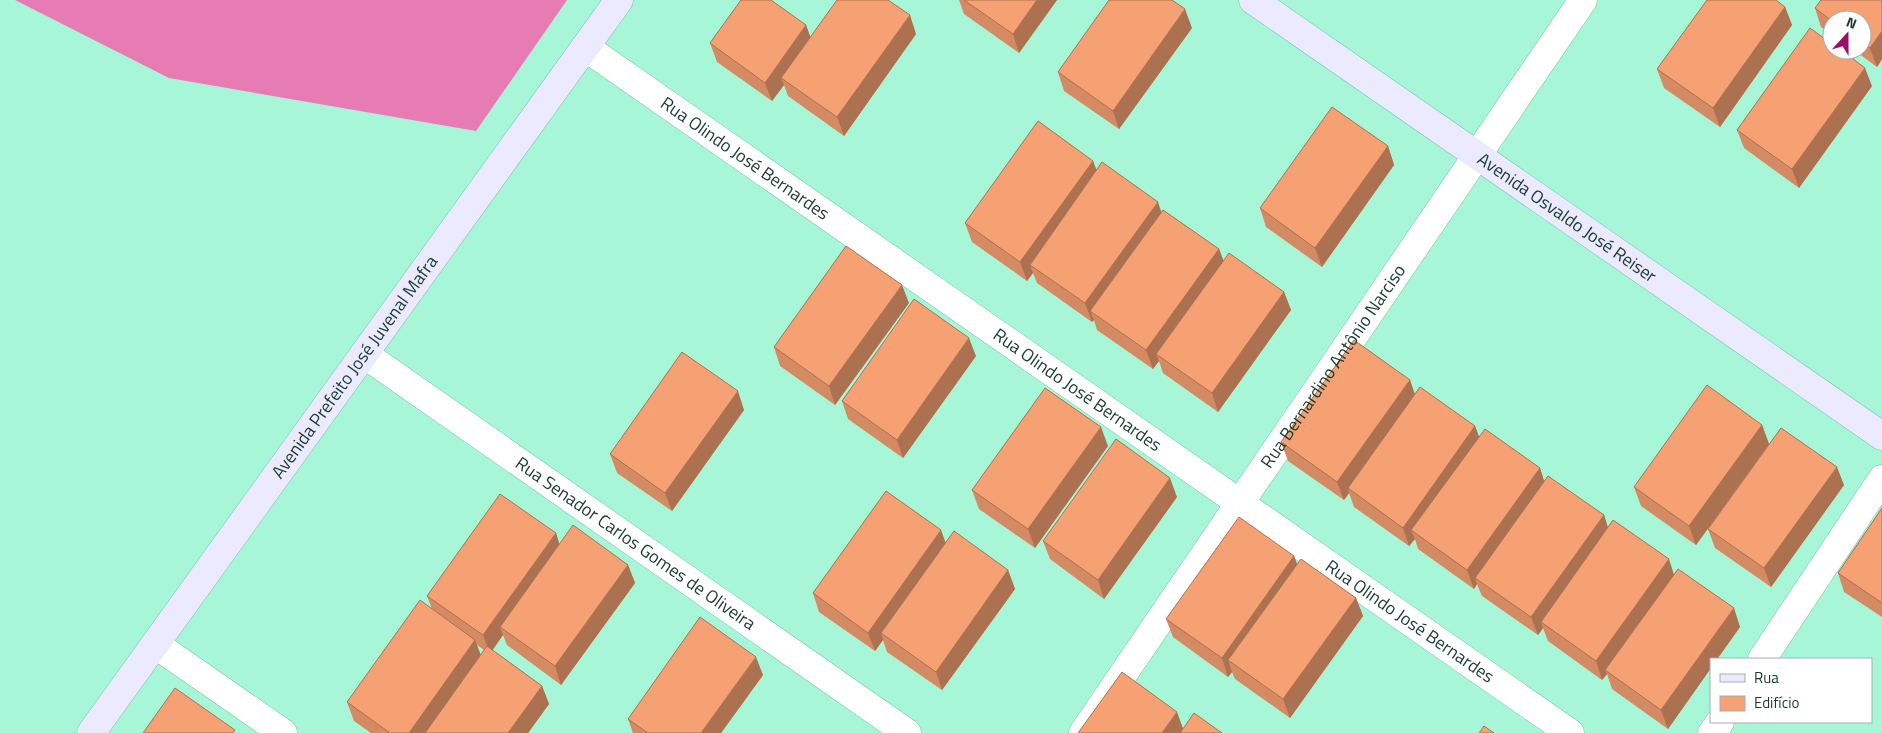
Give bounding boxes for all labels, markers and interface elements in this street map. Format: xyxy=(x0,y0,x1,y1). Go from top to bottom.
north arrow xyxy=(1822,10,1872,60)
text: N xyxy=(1844,11,1860,34)
street label: Rua Olindo José Bernardes xyxy=(655,90,835,226)
street label: Avenida Osvaldo José Reiser xyxy=(1472,146,1662,289)
street label: Avenida Prefeito José Juvenal Mafra xyxy=(265,250,444,484)
street label: Rua Bernardino Antônio Narciso xyxy=(1254,259,1412,473)
street label: Rua Olindo José Bernardes xyxy=(988,321,1168,458)
street label: Rua Senador Carlos Gomes de Oliveira xyxy=(510,450,762,637)
street label: Rua Olindo José Bernardes xyxy=(1320,553,1500,689)
legend xyxy=(1710,658,1872,723)
text: Rua xyxy=(1754,666,1779,689)
text: Edifício xyxy=(1754,691,1799,714)

